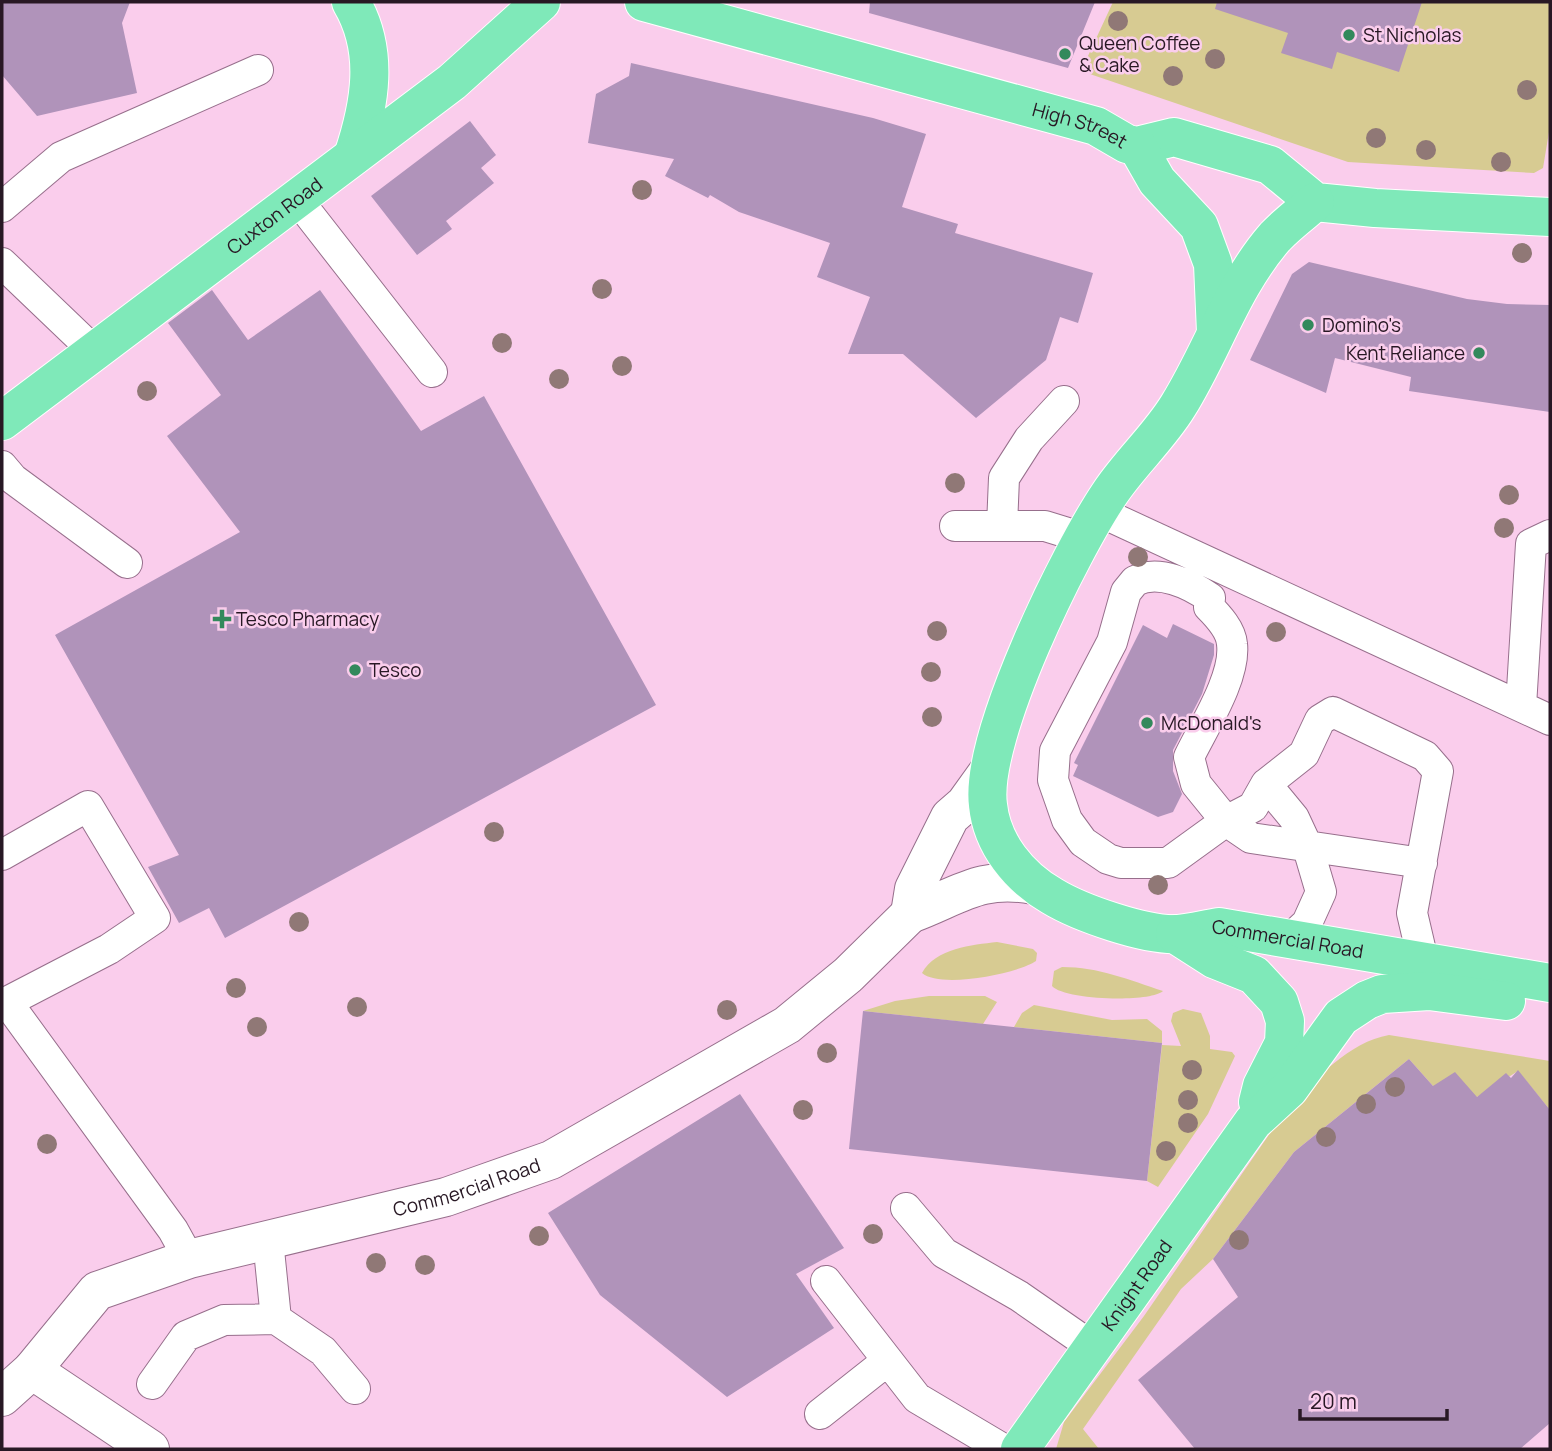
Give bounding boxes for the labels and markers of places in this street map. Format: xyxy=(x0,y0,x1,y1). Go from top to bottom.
place label: St Nicholas xyxy=(1363,22,1462,48)
marker: St Nicholas xyxy=(1341,27,1357,43)
place label: Queen Coffee & Cake xyxy=(1079,30,1200,78)
marker: Queen Coffee & Cake xyxy=(1057,46,1073,62)
place label: Domino's xyxy=(1322,312,1401,338)
marker: Domino's xyxy=(1300,317,1316,333)
place label: Kent Reliance xyxy=(1346,340,1465,366)
marker: Kent Reliance xyxy=(1471,345,1487,361)
place label: Tesco Pharmacy xyxy=(236,606,379,632)
marker: Tesco Pharmacy xyxy=(214,611,230,627)
place label: Tesco xyxy=(369,657,421,683)
marker: Tesco xyxy=(347,662,363,678)
place label: McDonald's xyxy=(1161,710,1262,736)
marker: McDonald's xyxy=(1139,715,1155,731)

